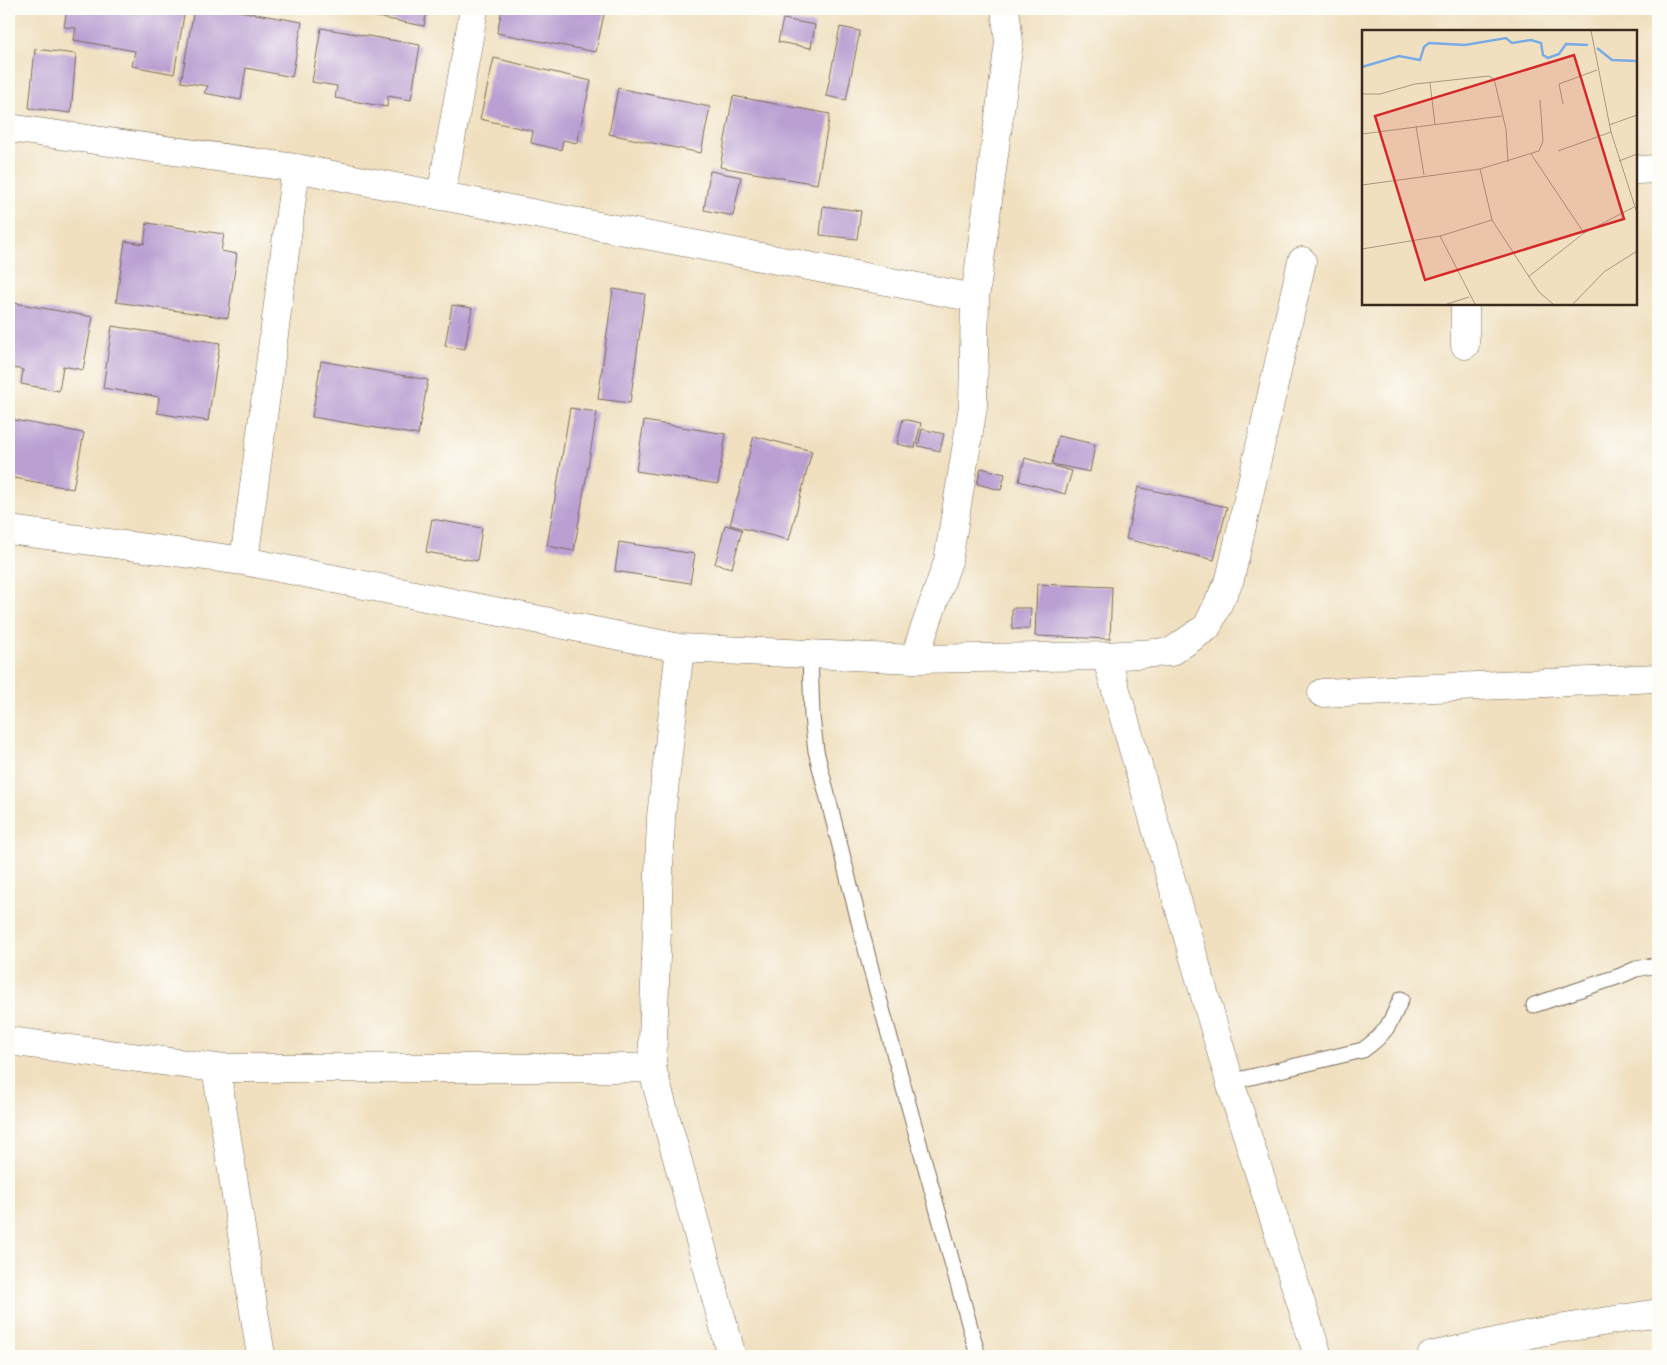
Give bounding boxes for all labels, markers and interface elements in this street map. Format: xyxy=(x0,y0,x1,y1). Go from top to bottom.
inset map xyxy=(1362,30,1637,305)

